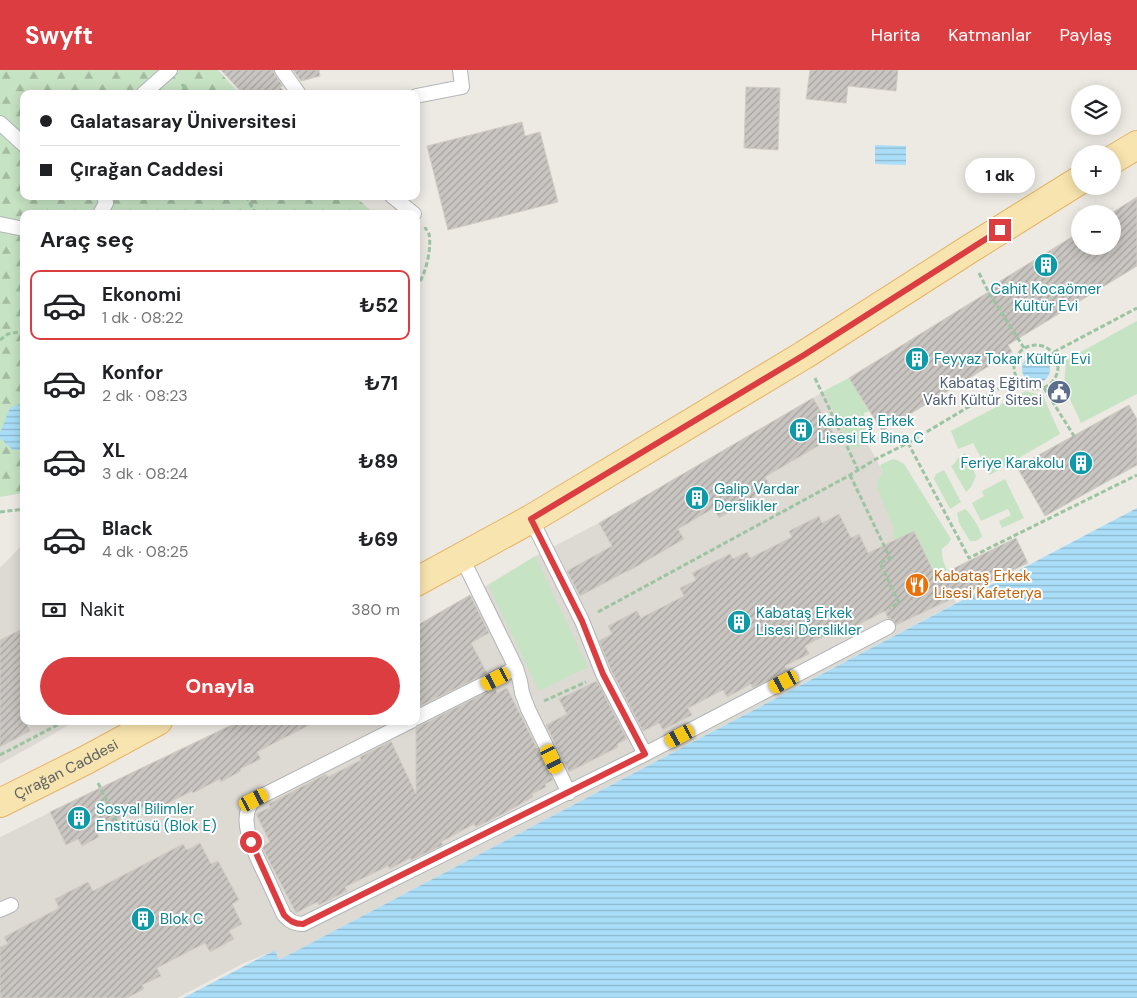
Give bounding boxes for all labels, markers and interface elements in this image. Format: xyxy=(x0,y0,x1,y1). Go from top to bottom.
text: Swyft xyxy=(25,20,93,51)
text: Harita xyxy=(871,23,920,47)
text: Katmanlar xyxy=(948,23,1032,47)
text: Paylaş xyxy=(1060,23,1112,47)
map controls xyxy=(1071,85,1121,255)
button: layers xyxy=(1071,85,1121,135)
text: Galatasaray Üniversitesi xyxy=(70,109,296,134)
button: + xyxy=(1071,145,1121,195)
text: Çırağan Caddesi xyxy=(70,157,223,182)
callout: 1 dk xyxy=(965,158,1035,192)
text: 1 dk xyxy=(985,165,1015,186)
button: − xyxy=(1071,205,1121,255)
route end xyxy=(989,219,1011,241)
text: Araç seç xyxy=(40,225,134,254)
building icon: Cahit Kocaömer Kültür Evi xyxy=(1033,252,1059,278)
place label: Cahit Kocaömer Kültür Evi xyxy=(991,279,1102,316)
text: Ekonomi xyxy=(102,282,181,307)
icon: car xyxy=(42,283,87,328)
text: ₺52 xyxy=(360,293,398,318)
text: 1 dk · 08:22 xyxy=(102,307,183,328)
building icon: Feyyaz Tokar Kültür Evi xyxy=(904,346,930,372)
place label: Feyyaz Tokar Kültür Evi xyxy=(934,349,1091,369)
text: Konfor xyxy=(102,360,163,385)
icon: car xyxy=(42,361,87,406)
text: ₺71 xyxy=(365,371,398,396)
place label: Kabataş Eğitim Vakfı Kültür Sitesi xyxy=(923,373,1042,410)
public building icon: Kabataş Eğitim Vakfı Kültür Sitesi xyxy=(1046,379,1072,405)
text: 2 dk · 08:23 xyxy=(102,385,188,406)
place label: Kabataş Erkek Lisesi Ek Bina C xyxy=(818,411,924,448)
building icon: Kabataş Erkek Lisesi Ek Bina C xyxy=(788,417,814,443)
text: XL xyxy=(102,438,125,463)
icon: car xyxy=(42,439,87,484)
text: ₺89 xyxy=(359,449,398,474)
building icon: Feriye Karakolu xyxy=(1068,450,1094,476)
place label: Feriye Karakolu xyxy=(961,453,1064,473)
text: 3 dk · 08:24 xyxy=(102,463,188,484)
place label: Galip Vardar Derslikler xyxy=(714,479,800,516)
building icon: Galip Vardar Derslikler xyxy=(684,485,710,511)
text: Black xyxy=(102,516,153,541)
icon: car xyxy=(42,517,87,562)
text: ₺69 xyxy=(359,527,398,552)
text: 4 dk · 08:25 xyxy=(102,541,189,562)
place label: Kabataş Erkek Lisesi Kafeterya xyxy=(934,566,1042,603)
restaurant icon: Kabataş Erkek Lisesi Kafeterya xyxy=(904,572,930,598)
icon: cash xyxy=(40,596,68,624)
text: Nakit xyxy=(80,597,125,622)
text: 380 m xyxy=(351,599,400,620)
place label: Kabataş Erkek Lisesi Derslikler xyxy=(756,603,862,640)
building icon: Kabataş Erkek Lisesi Derslikler xyxy=(726,609,752,635)
button: Onayla xyxy=(40,657,400,715)
car xyxy=(479,666,512,692)
car xyxy=(767,668,800,696)
car xyxy=(663,722,696,750)
street label: Çırağan Caddesi xyxy=(11,735,121,804)
car xyxy=(538,742,565,776)
car xyxy=(237,787,270,813)
place label: Sosyal Bilimler Enstitüsü (Blok E) xyxy=(96,799,217,836)
building icon: Sosyal Bilimler Enstitüsü (Blok E) xyxy=(66,805,92,831)
route start xyxy=(240,831,262,853)
building icon: Blok C xyxy=(130,906,156,932)
place label: Blok C xyxy=(160,909,204,929)

